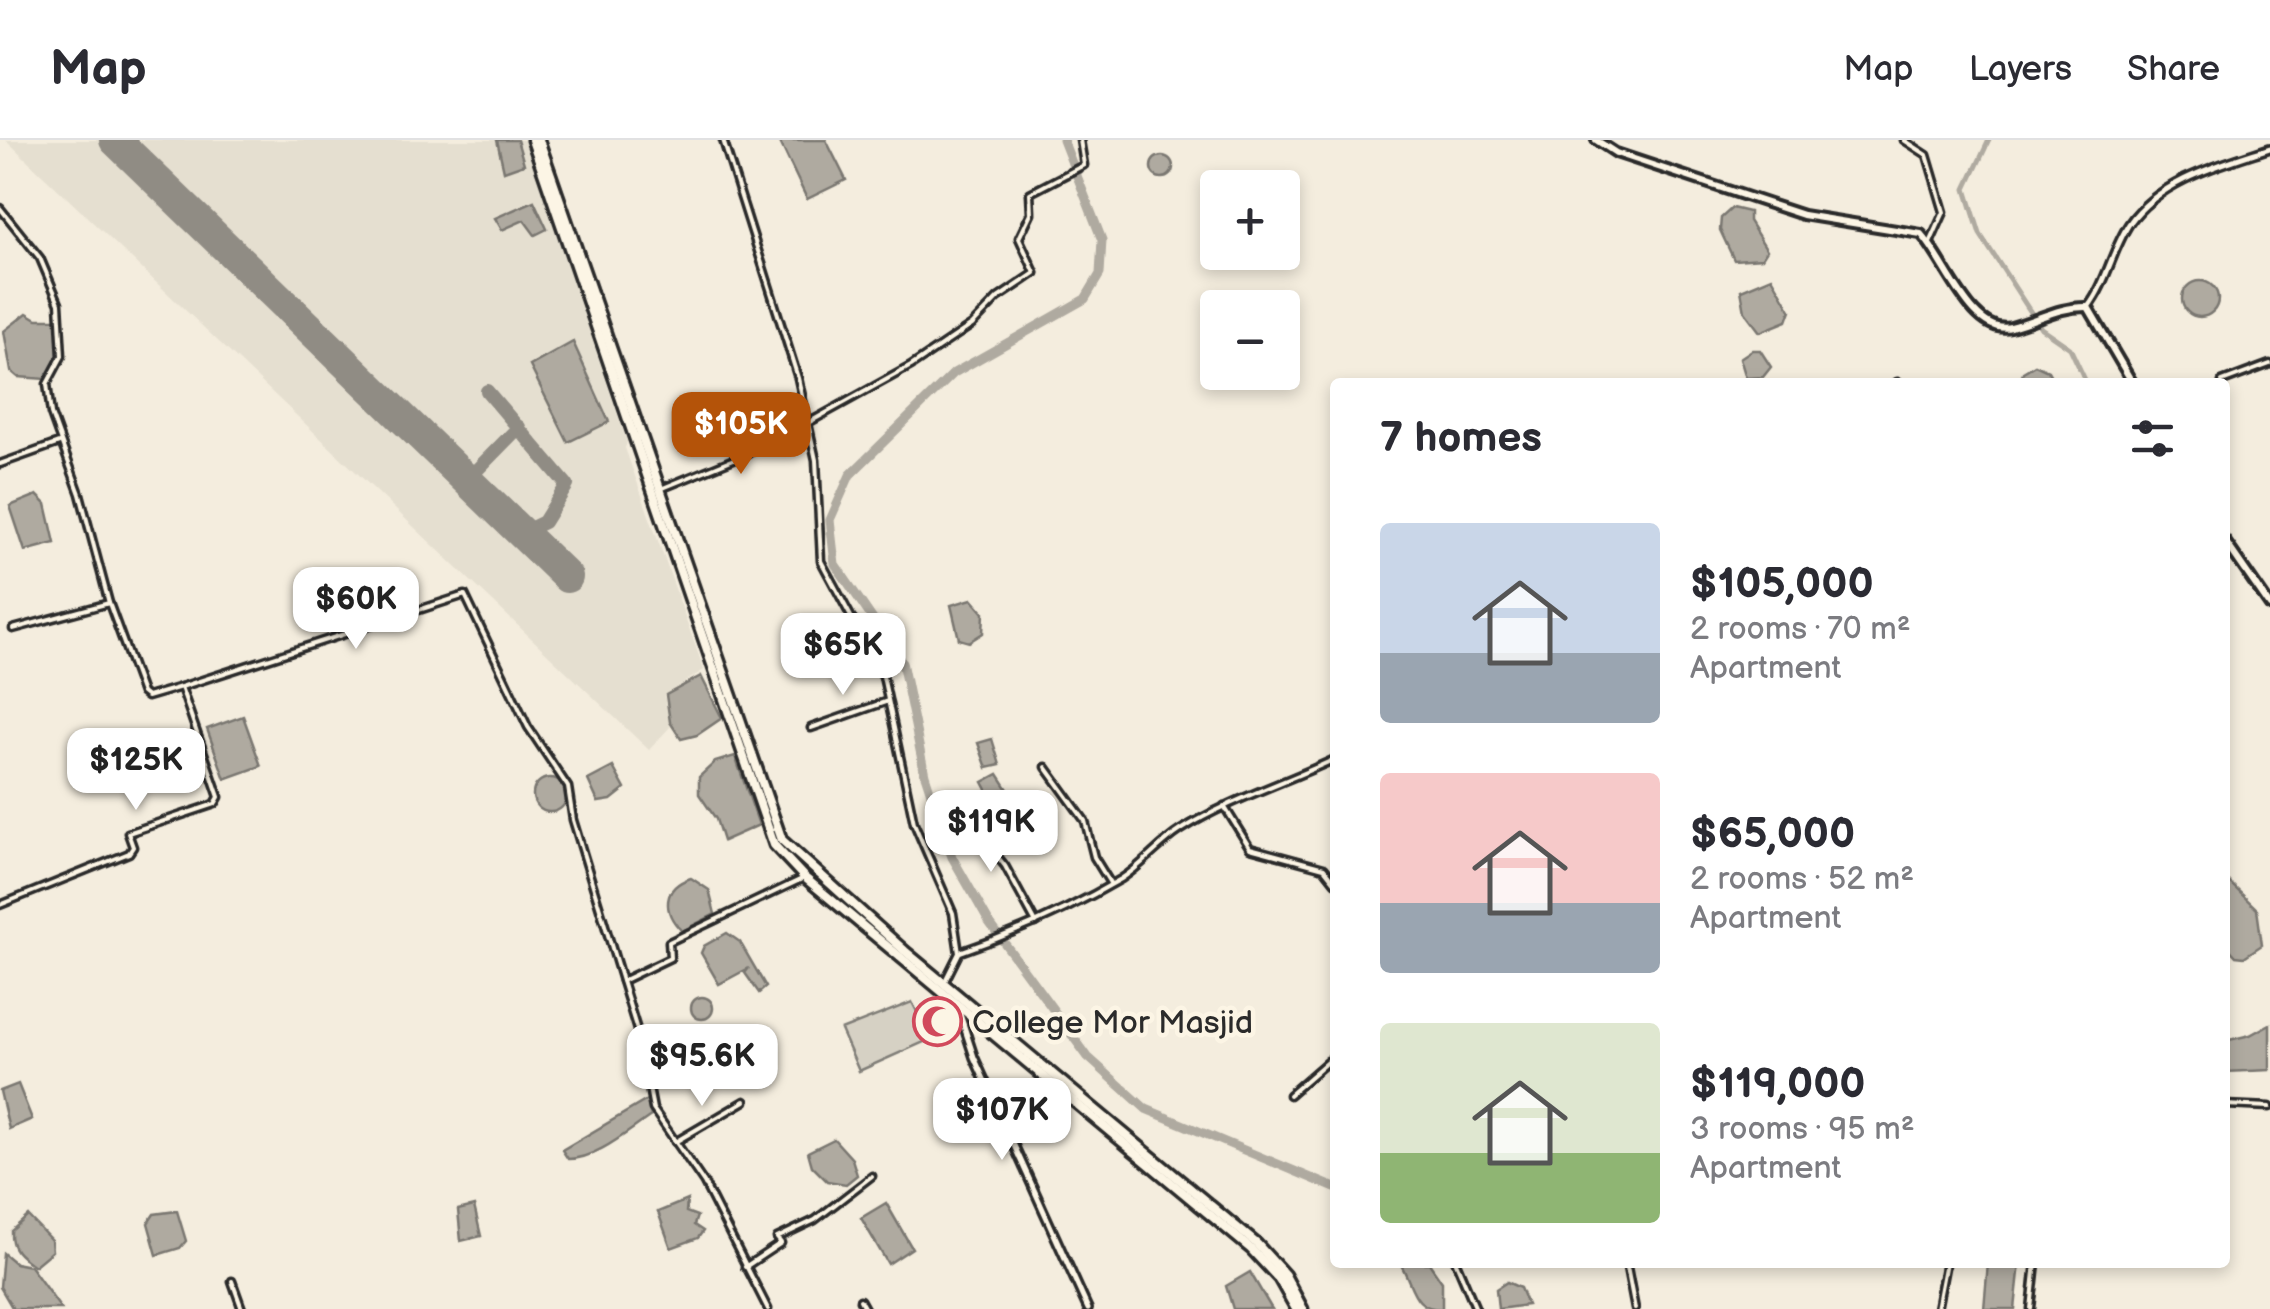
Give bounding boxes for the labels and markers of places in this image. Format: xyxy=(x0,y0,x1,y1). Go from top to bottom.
pin: $105K xyxy=(671,392,811,477)
pin: $60K xyxy=(297,567,415,652)
pin: $65K xyxy=(784,613,902,698)
pin: $125K xyxy=(66,728,206,813)
pin: $119K xyxy=(921,790,1061,875)
mosque icon: College Mor Masjid xyxy=(911,996,963,1048)
place label: College Mor Masjid xyxy=(972,1004,1253,1043)
pin: $95.6K xyxy=(621,1024,783,1109)
pin: $107K xyxy=(932,1078,1072,1163)

